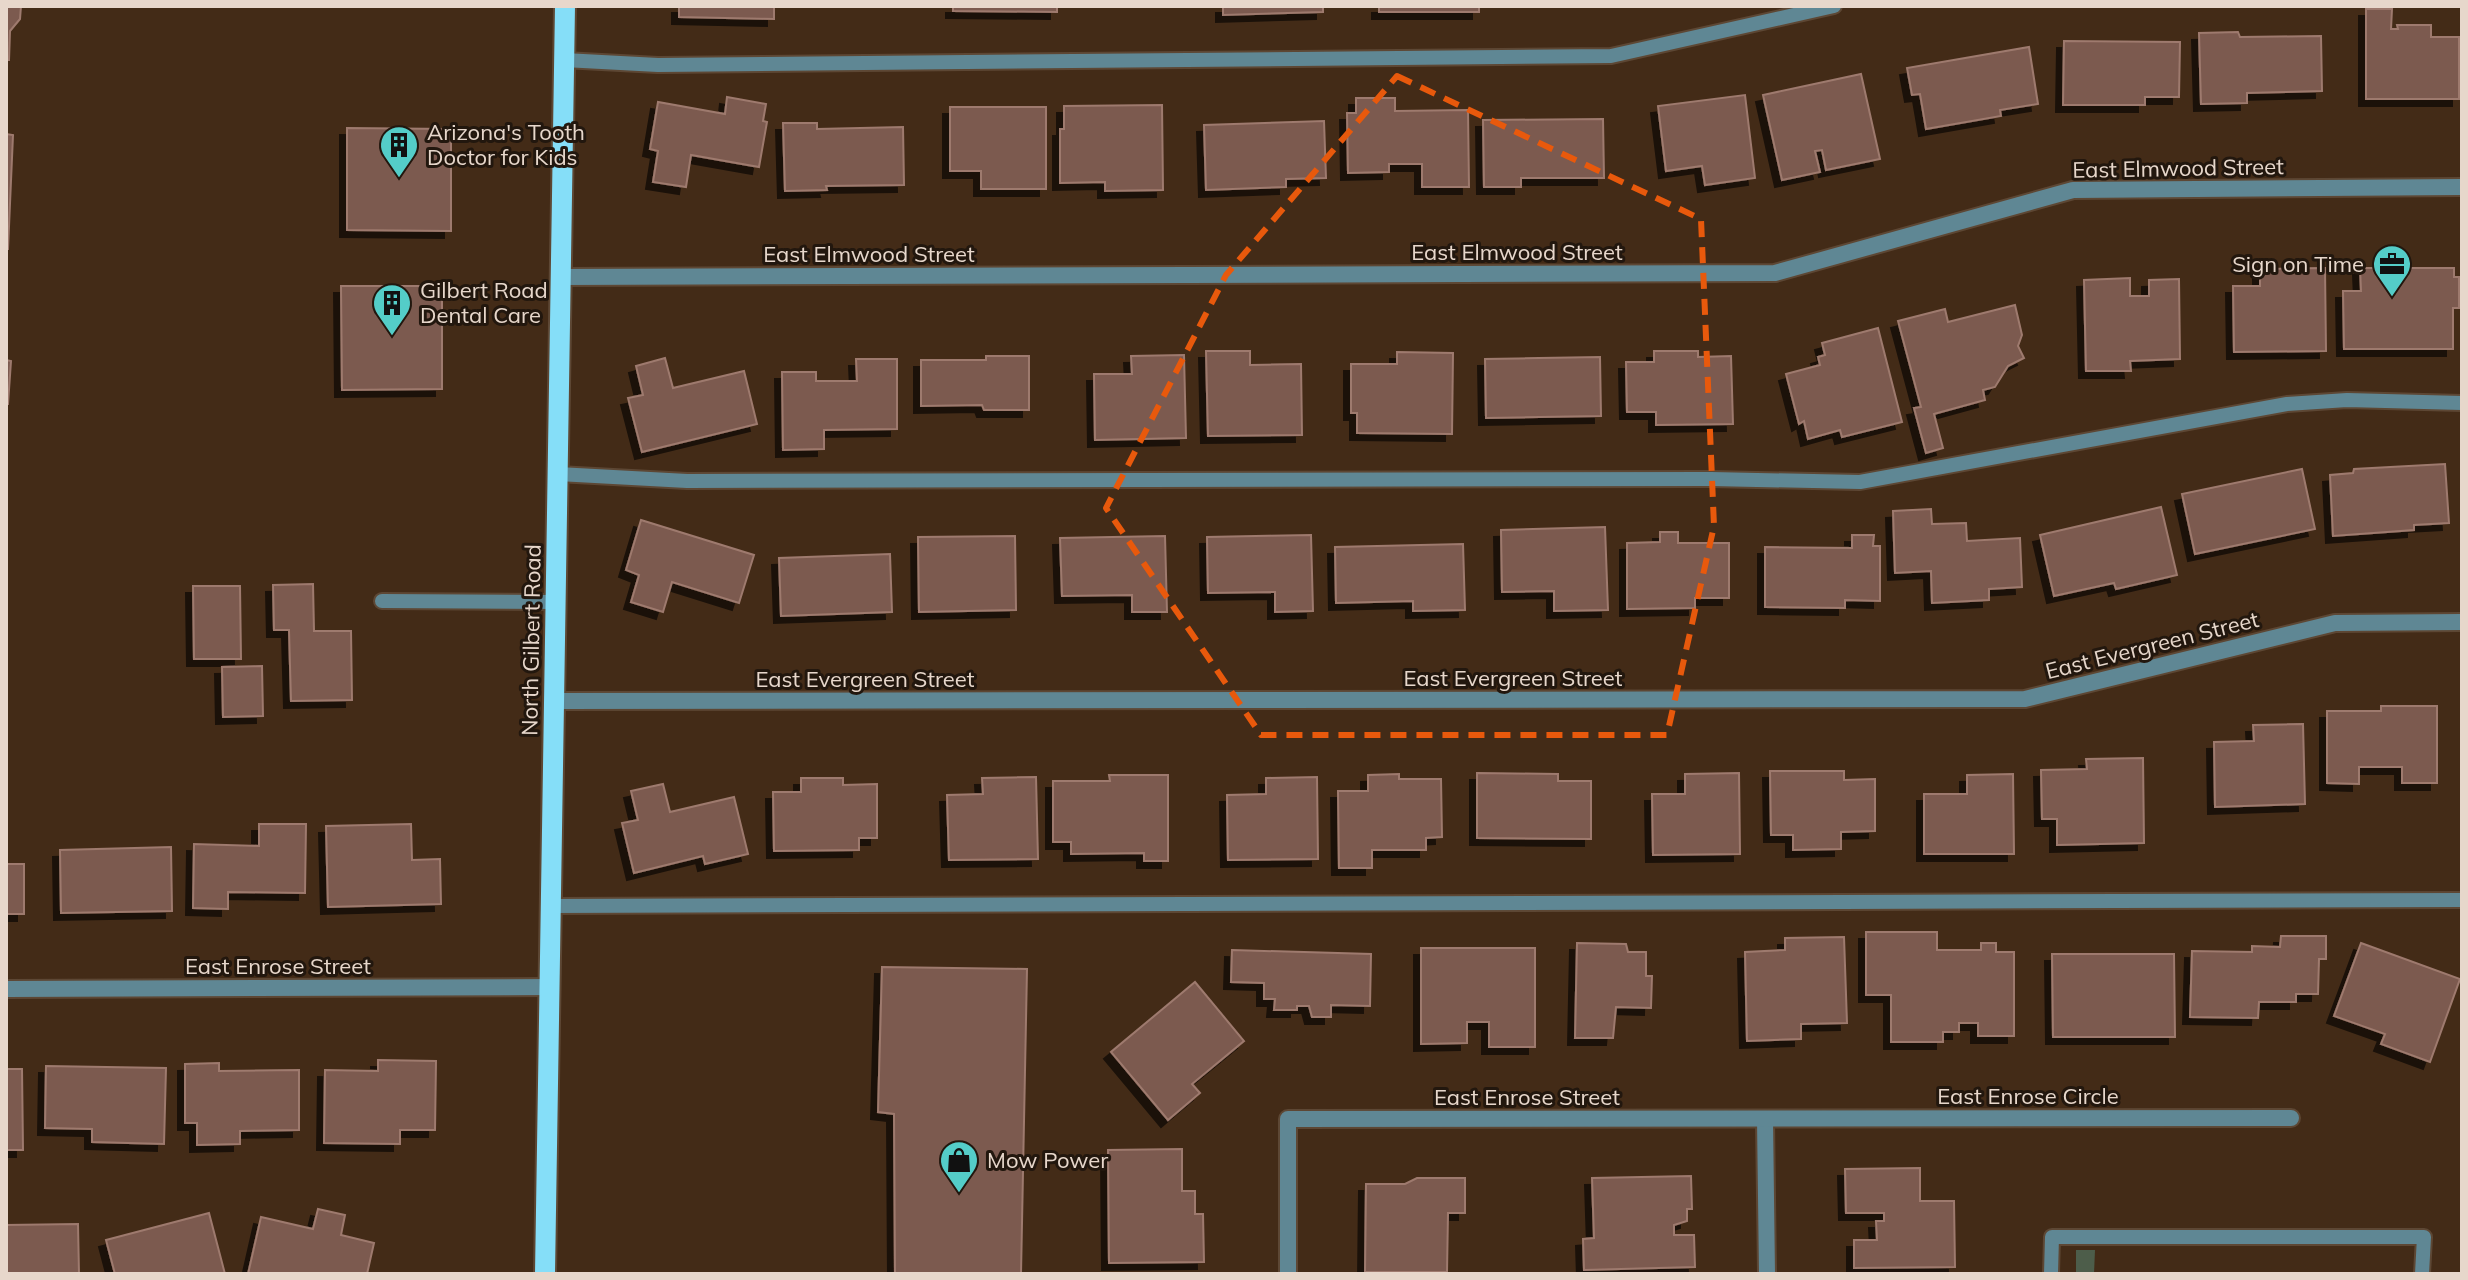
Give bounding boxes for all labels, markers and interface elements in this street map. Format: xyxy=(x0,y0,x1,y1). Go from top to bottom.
place label: Arizona's Tooth Doctor for Kids xyxy=(427,118,585,171)
building icon: Arizona's Tooth Doctor for Kids xyxy=(378,124,420,179)
street label: East Elmwood Street xyxy=(2072,152,2284,184)
street label: East Elmwood Street xyxy=(1411,238,1623,266)
street label: East Elmwood Street xyxy=(763,240,975,268)
office icon: Sign on Time xyxy=(2371,243,2413,298)
place label: Sign on Time xyxy=(2232,250,2364,278)
place label: Gilbert Road Dental Care xyxy=(420,276,548,329)
building icon: Gilbert Road Dental Care xyxy=(371,282,413,337)
street label: North Gilbert Road xyxy=(515,544,547,736)
street label: East Evergreen Street xyxy=(2042,605,2262,685)
street label: East Evergreen Street xyxy=(1404,664,1623,692)
street label: East Evergreen Street xyxy=(756,665,975,693)
street label: East Enrose Street xyxy=(185,952,371,980)
street label: East Enrose Circle xyxy=(1937,1082,2119,1110)
street label: East Enrose Street xyxy=(1434,1083,1620,1111)
shop icon: Mow Power xyxy=(938,1139,980,1194)
place label: Mow Power xyxy=(987,1146,1108,1174)

